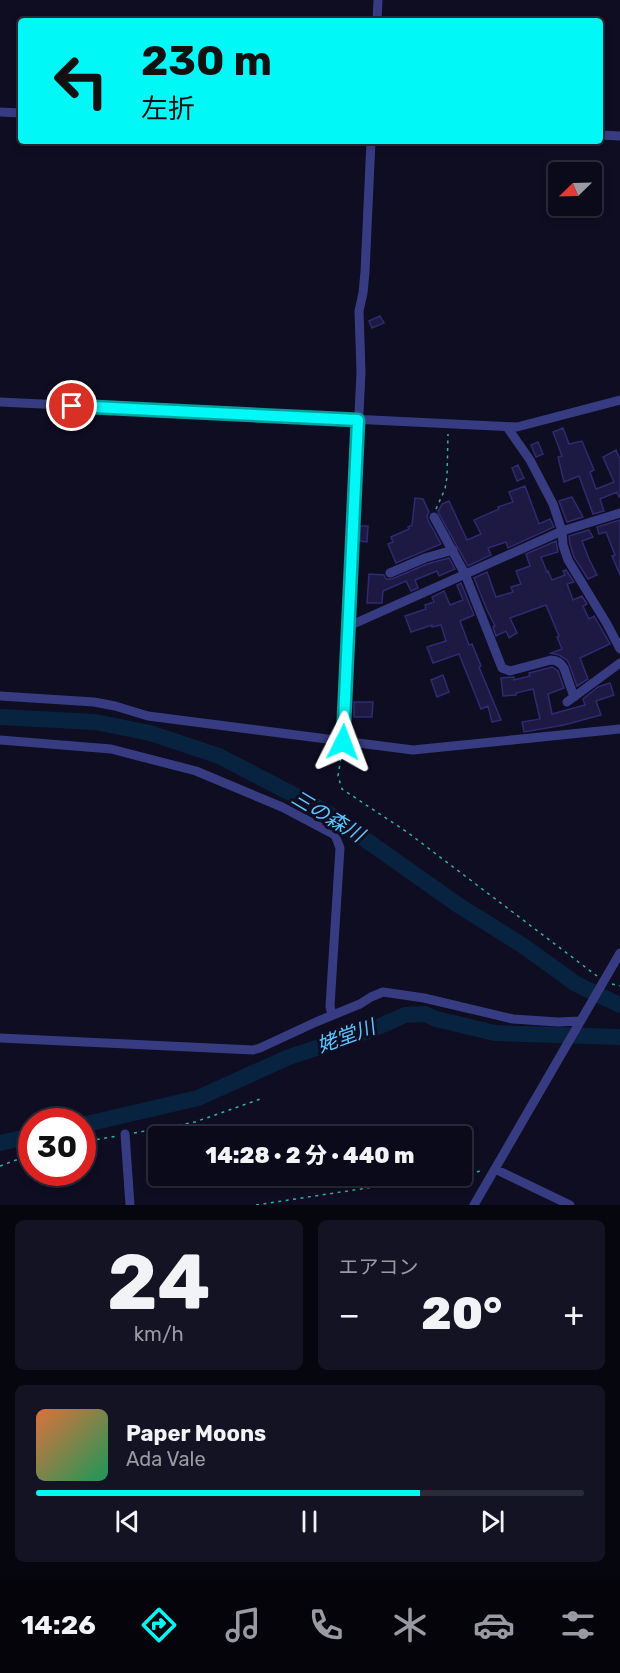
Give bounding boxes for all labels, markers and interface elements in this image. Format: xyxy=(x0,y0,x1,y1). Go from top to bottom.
text: 230 m xyxy=(141,36,272,86)
icon: left xyxy=(42,42,120,120)
text: 左折 xyxy=(141,93,195,125)
north arrow xyxy=(548,162,602,216)
map controls xyxy=(548,162,602,216)
pin xyxy=(46,380,97,431)
icon: arrive xyxy=(55,389,88,422)
position arrow xyxy=(311,710,375,774)
water label: 三の森川 xyxy=(288,785,370,848)
water label: 姥堂川 xyxy=(314,1014,380,1058)
speed limit sign: 30 xyxy=(18,1108,96,1186)
text: 14:28 · 2 分 · 440 m xyxy=(206,1142,414,1169)
text: 24 xyxy=(107,1236,211,1329)
text: エアコン xyxy=(339,1255,419,1279)
text: 20° xyxy=(421,1287,502,1340)
text: − xyxy=(339,1295,360,1334)
text: + xyxy=(563,1295,584,1334)
text: km/h xyxy=(134,1322,184,1346)
text: Paper Moons xyxy=(126,1420,266,1447)
text: Ada Vale xyxy=(126,1447,206,1471)
icon: previous xyxy=(111,1505,144,1538)
icon: pause xyxy=(293,1505,326,1538)
icon: next xyxy=(476,1505,509,1538)
icon: directions xyxy=(138,1604,180,1646)
icon: music xyxy=(222,1604,264,1646)
icon: phone xyxy=(305,1604,347,1646)
icon: climate xyxy=(389,1604,431,1646)
icon: car xyxy=(473,1604,515,1646)
icon: filters xyxy=(557,1604,599,1646)
text: 14:26 xyxy=(21,1609,96,1641)

